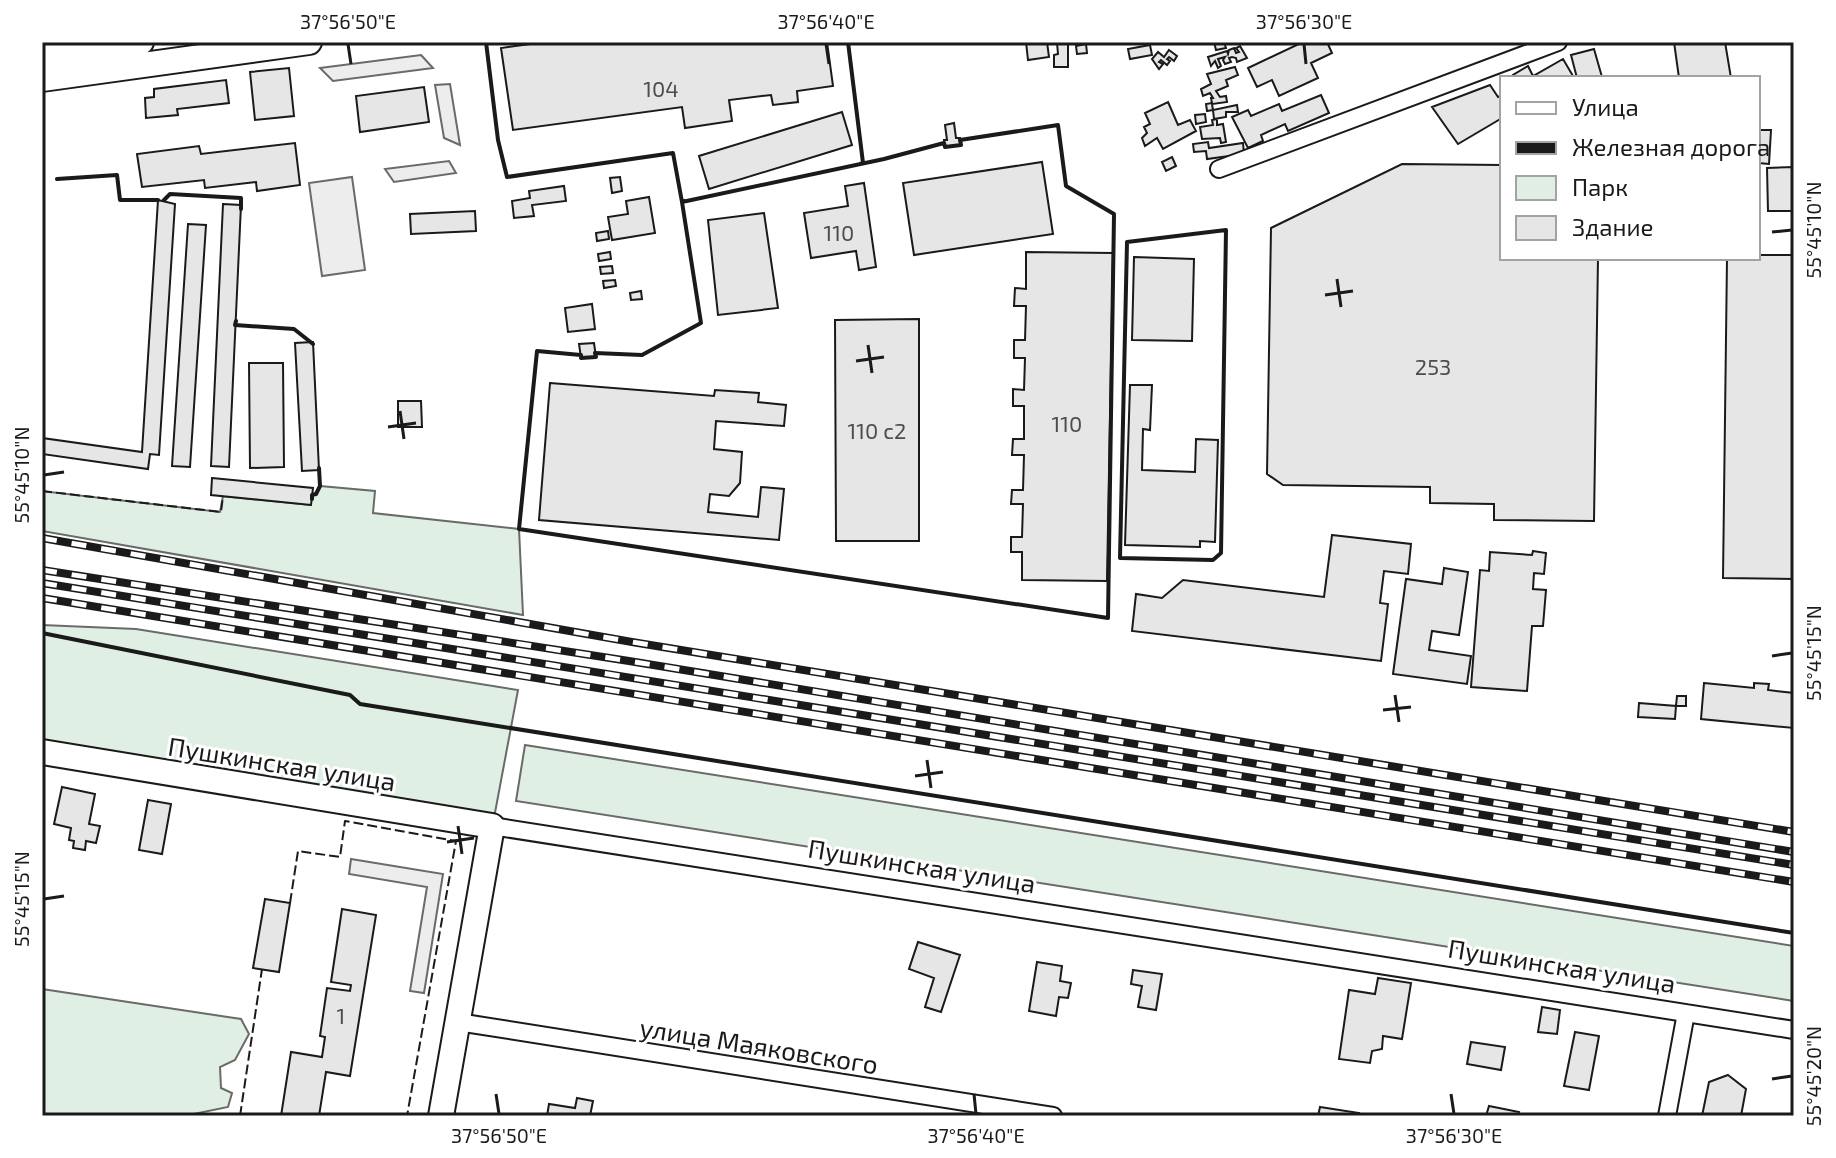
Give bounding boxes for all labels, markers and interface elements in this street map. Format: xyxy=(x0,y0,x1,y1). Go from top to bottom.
text: 37°56'50"E xyxy=(300,9,396,33)
text: 37°56'40"E xyxy=(777,9,875,33)
text: 37°56'30"E xyxy=(1256,9,1352,33)
house number: 104 xyxy=(643,75,679,101)
legend xyxy=(1500,76,1760,260)
text: Улица xyxy=(1572,92,1639,121)
text: Железная дорога xyxy=(1572,132,1770,161)
text: Парк xyxy=(1572,172,1628,201)
text: 55°45'10"N xyxy=(1801,181,1825,279)
text: Здание xyxy=(1572,212,1654,241)
house number: 110 xyxy=(824,219,854,245)
house number: 253 xyxy=(1415,353,1451,379)
house number: 110 xyxy=(1052,410,1082,436)
house number: 110 с2 xyxy=(848,417,906,443)
text: 55°45'10"N xyxy=(9,426,33,524)
text: 55°45'15"N xyxy=(1801,605,1825,701)
street label: Пушкинская улица xyxy=(166,730,398,797)
street label: Пушкинская улица xyxy=(806,832,1038,899)
text: 55°45'15"N xyxy=(9,851,33,947)
street label: Пушкинская улица xyxy=(1446,932,1678,999)
house number: 1 xyxy=(337,1002,345,1028)
street label: улица Маяковского xyxy=(637,1011,880,1080)
text: 55°45'20"N xyxy=(1801,1026,1825,1126)
text: 37°56'50"E xyxy=(451,1123,547,1147)
text: 37°56'40"E xyxy=(927,1123,1025,1147)
text: 37°56'30"E xyxy=(1406,1123,1502,1147)

